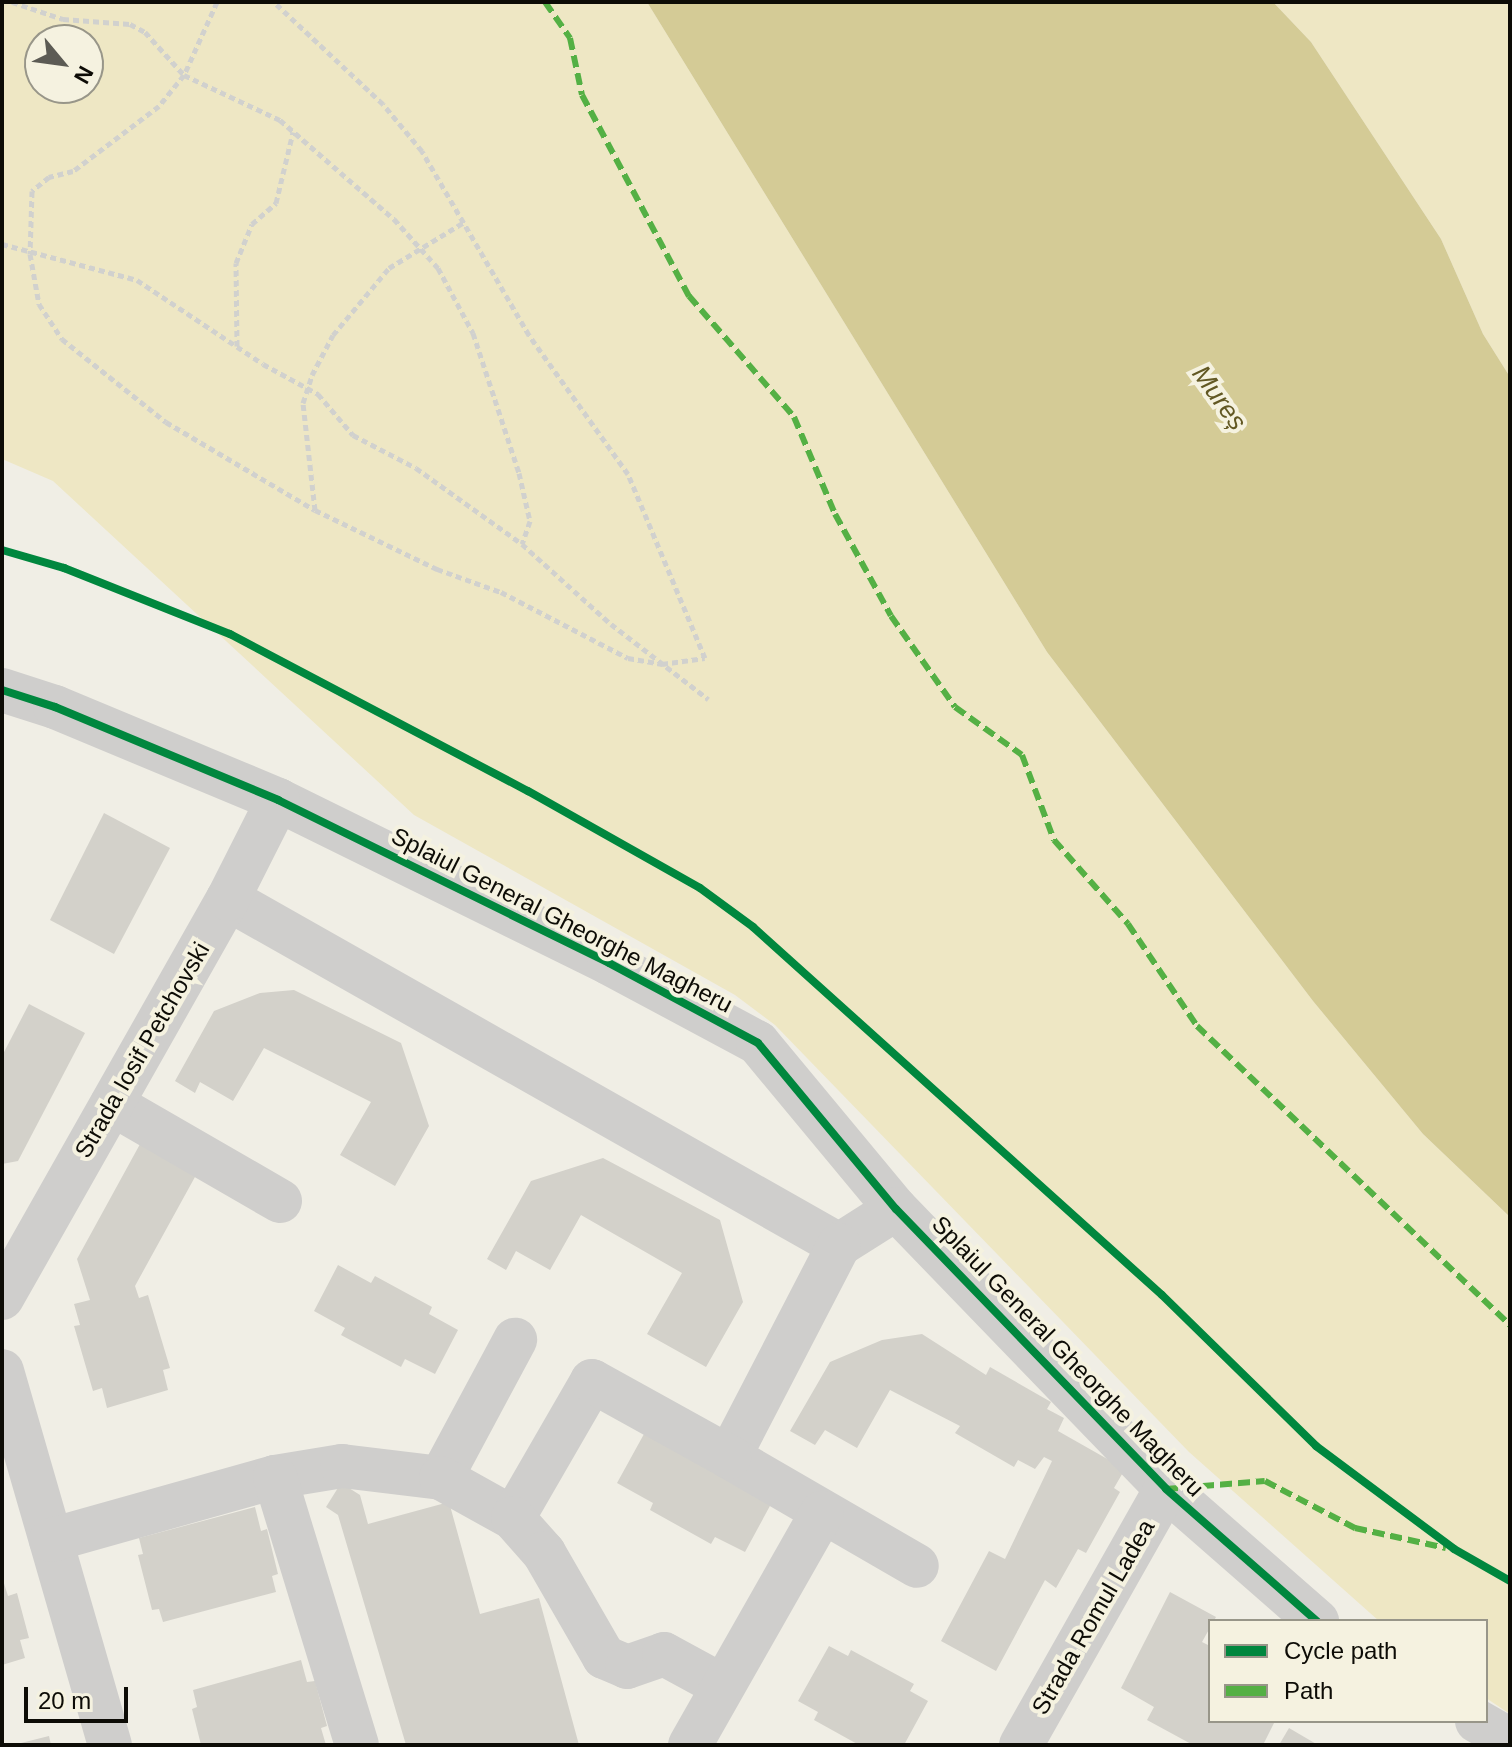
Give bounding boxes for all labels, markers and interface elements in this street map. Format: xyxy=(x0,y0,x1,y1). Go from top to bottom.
north arrow xyxy=(24,24,104,104)
text: N xyxy=(69,62,98,88)
water label: Mureș xyxy=(1185,360,1253,436)
street label: Splaiul General Gheorghe Magheru xyxy=(387,821,737,1019)
street label: Strada Iosif Petchovski xyxy=(69,937,215,1163)
street label: Splaiul General Gheorghe Magheru xyxy=(926,1210,1210,1502)
street label: Strada Romul Ladea xyxy=(1025,1514,1161,1720)
legend xyxy=(1208,1619,1488,1723)
text: Cycle path xyxy=(1284,1637,1397,1664)
scale bar xyxy=(28,1671,132,1721)
text: Path xyxy=(1284,1677,1333,1704)
text: 20 m xyxy=(38,1687,91,1714)

